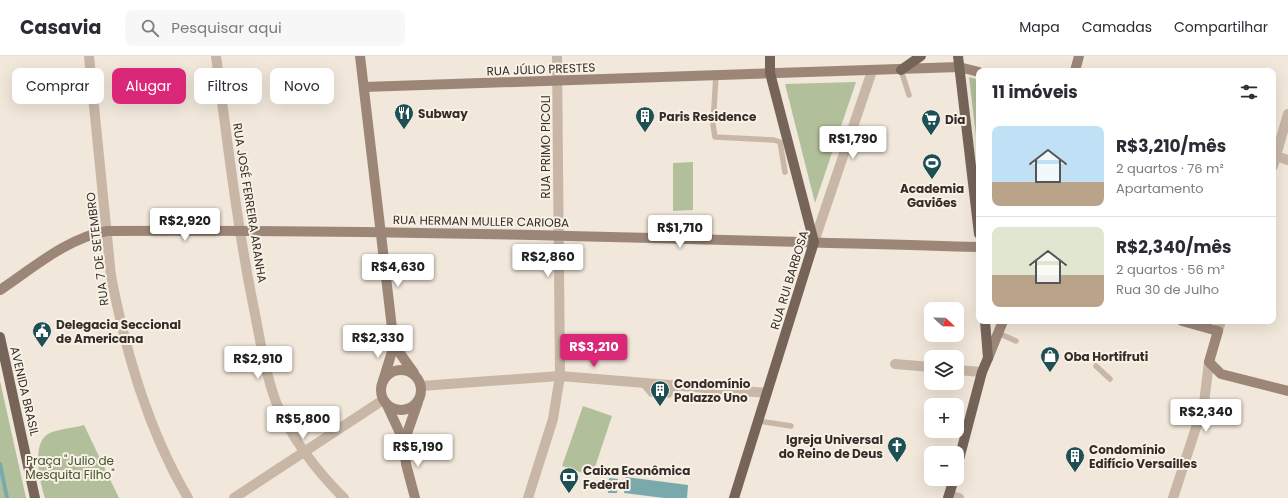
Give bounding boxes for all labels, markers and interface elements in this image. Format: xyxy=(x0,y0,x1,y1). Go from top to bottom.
search box xyxy=(125,10,405,46)
text: Casavia xyxy=(20,14,101,41)
icon: search xyxy=(139,17,161,39)
text: Pesquisar aqui xyxy=(171,17,282,38)
text: Mapa xyxy=(1019,17,1060,37)
text: Camadas xyxy=(1082,17,1152,37)
text: Compartilhar xyxy=(1174,17,1268,37)
street label: RUA JÚLIO PRESTES xyxy=(486,59,596,79)
chip: Comprar xyxy=(12,68,104,104)
chip: Alugar xyxy=(112,68,186,104)
chip: Filtros xyxy=(194,68,262,104)
chip: Novo xyxy=(270,68,334,104)
text: 11 imóveis xyxy=(992,80,1078,104)
icon: filters xyxy=(1238,81,1260,103)
street label: RUA PRIMO PICOLI xyxy=(537,95,554,199)
restaurant icon: Subway xyxy=(393,102,415,130)
place label: Subway xyxy=(418,105,468,122)
building icon: Paris Residence xyxy=(634,105,656,133)
place label: Paris Residence xyxy=(659,108,757,125)
supermarket icon: Dia xyxy=(920,108,942,136)
place label: Dia xyxy=(945,111,965,128)
street label: RUA JOSÉ FERREIRA ARANHA xyxy=(229,122,271,284)
pin: R$1,790 xyxy=(816,126,890,160)
text: R$1,790 xyxy=(828,129,878,148)
text: R$3,210/mês xyxy=(1116,134,1226,158)
icon: home xyxy=(1024,142,1072,190)
sports icon: Academia Gaviões xyxy=(921,152,943,180)
text: 2 quartos · 76 m² xyxy=(1116,159,1224,178)
text: Apartamento xyxy=(1116,179,1204,198)
place label: Academia Gaviões xyxy=(900,180,964,211)
street label: RUA 7 DE SETEMBRO xyxy=(82,191,112,307)
pin: R$2,920 xyxy=(148,208,222,242)
text: R$2,920 xyxy=(159,211,211,230)
street label: RUA HERMAN MULLER CARIOBA xyxy=(393,211,569,231)
pin: R$1,710 xyxy=(643,215,717,249)
text: R$1,710 xyxy=(657,218,703,237)
street label: RUA RUI BARBOSA xyxy=(766,228,812,332)
text: R$2,340/mês xyxy=(1116,235,1231,259)
icon: home xyxy=(1024,243,1072,291)
pin: R$2,860 xyxy=(511,244,585,278)
text: R$2,860 xyxy=(521,247,575,266)
pin: R$4,630 xyxy=(361,254,435,288)
text: R$4,630 xyxy=(371,257,425,276)
text: 2 quartos · 56 m² xyxy=(1116,260,1225,279)
text: Rua 30 de Julho xyxy=(1116,280,1219,299)
north arrow xyxy=(924,302,964,342)
map controls xyxy=(924,302,964,486)
place label: Delegacia Seccional de Americana xyxy=(56,316,181,347)
public building icon: Delegacia Seccional de Americana xyxy=(31,320,53,348)
pin: R$2,330 xyxy=(341,325,415,359)
text: R$2,330 xyxy=(352,328,404,347)
pin: R$3,210 xyxy=(557,334,631,368)
text: R$3,210 xyxy=(569,337,619,356)
street label: AVENIDA BRASIL xyxy=(6,345,44,437)
shop icon: Oba Hortifruti xyxy=(1039,345,1061,373)
pin: R$2,910 xyxy=(221,346,295,380)
place label: Oba Hortifruti xyxy=(1064,348,1148,365)
text: R$2,910 xyxy=(233,349,283,368)
button: layers xyxy=(924,350,964,390)
place label: Condomínio Palazzo Uno xyxy=(674,375,751,406)
building icon: Condomínio Palazzo Uno xyxy=(649,379,671,407)
button: + xyxy=(924,398,964,438)
pin: R$2,340 xyxy=(1169,399,1243,433)
text: R$2,340 xyxy=(1179,402,1233,421)
pin: R$5,800 xyxy=(266,406,340,440)
text: R$5,800 xyxy=(276,409,330,428)
place label: Igreja Universal do Reino de Deus xyxy=(779,431,883,462)
pin: R$5,190 xyxy=(381,434,455,468)
church icon: Igreja Universal do Reino de Deus xyxy=(886,435,908,463)
text: R$5,190 xyxy=(393,437,443,456)
place label: Condomínio Edifício Versailles xyxy=(1089,441,1197,472)
building icon: Condomínio Edifício Versailles xyxy=(1064,445,1086,473)
button: − xyxy=(924,446,964,486)
park label: Praça "Julio de Mesquita Filho" xyxy=(25,452,115,483)
place label: Caixa Econômica Federal xyxy=(583,462,690,493)
bank icon: Caixa Econômica Federal xyxy=(558,466,580,494)

